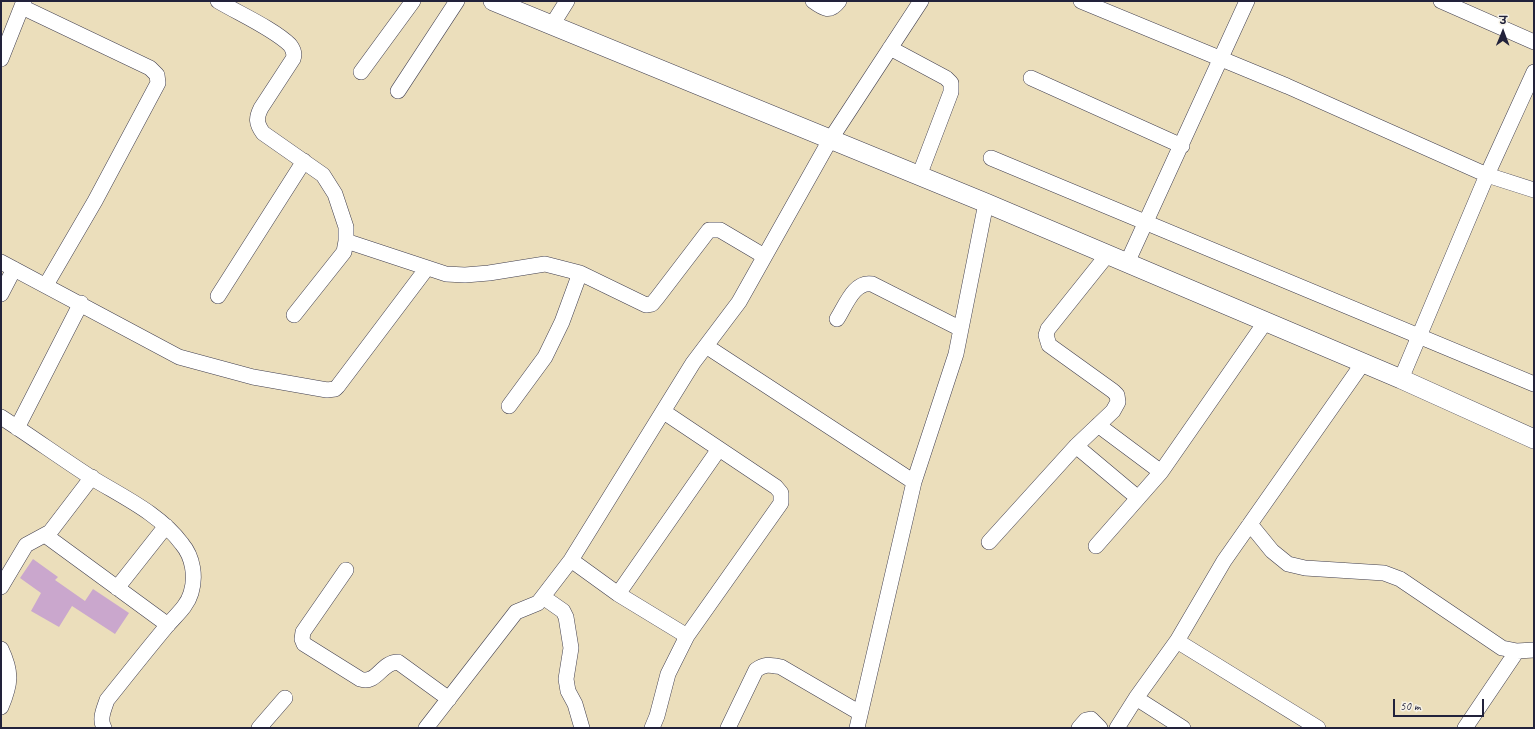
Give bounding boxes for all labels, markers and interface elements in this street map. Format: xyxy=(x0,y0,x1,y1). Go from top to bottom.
north arrow xyxy=(1483,12,1523,52)
text: उ xyxy=(1499,13,1507,27)
scale bar xyxy=(1395,691,1486,717)
text: 50 m xyxy=(1400,698,1420,714)

